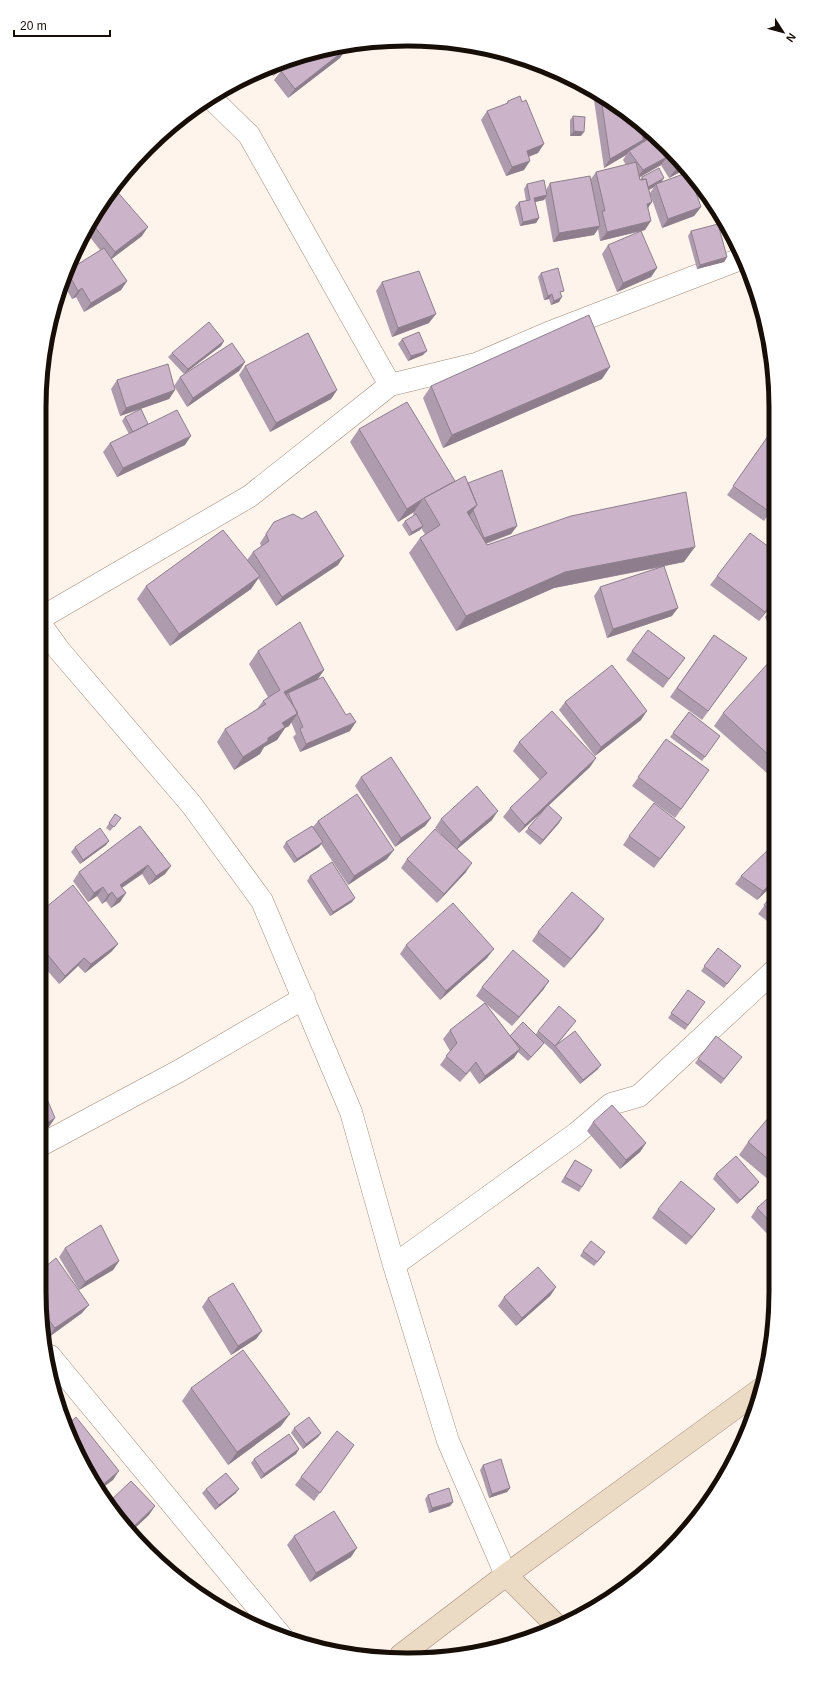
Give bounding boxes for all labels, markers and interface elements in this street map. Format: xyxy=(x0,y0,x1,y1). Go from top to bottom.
scale bar xyxy=(14,12,110,38)
north arrow xyxy=(763,12,803,52)
text: 20 m xyxy=(20,19,47,33)
text: N xyxy=(784,31,798,45)

